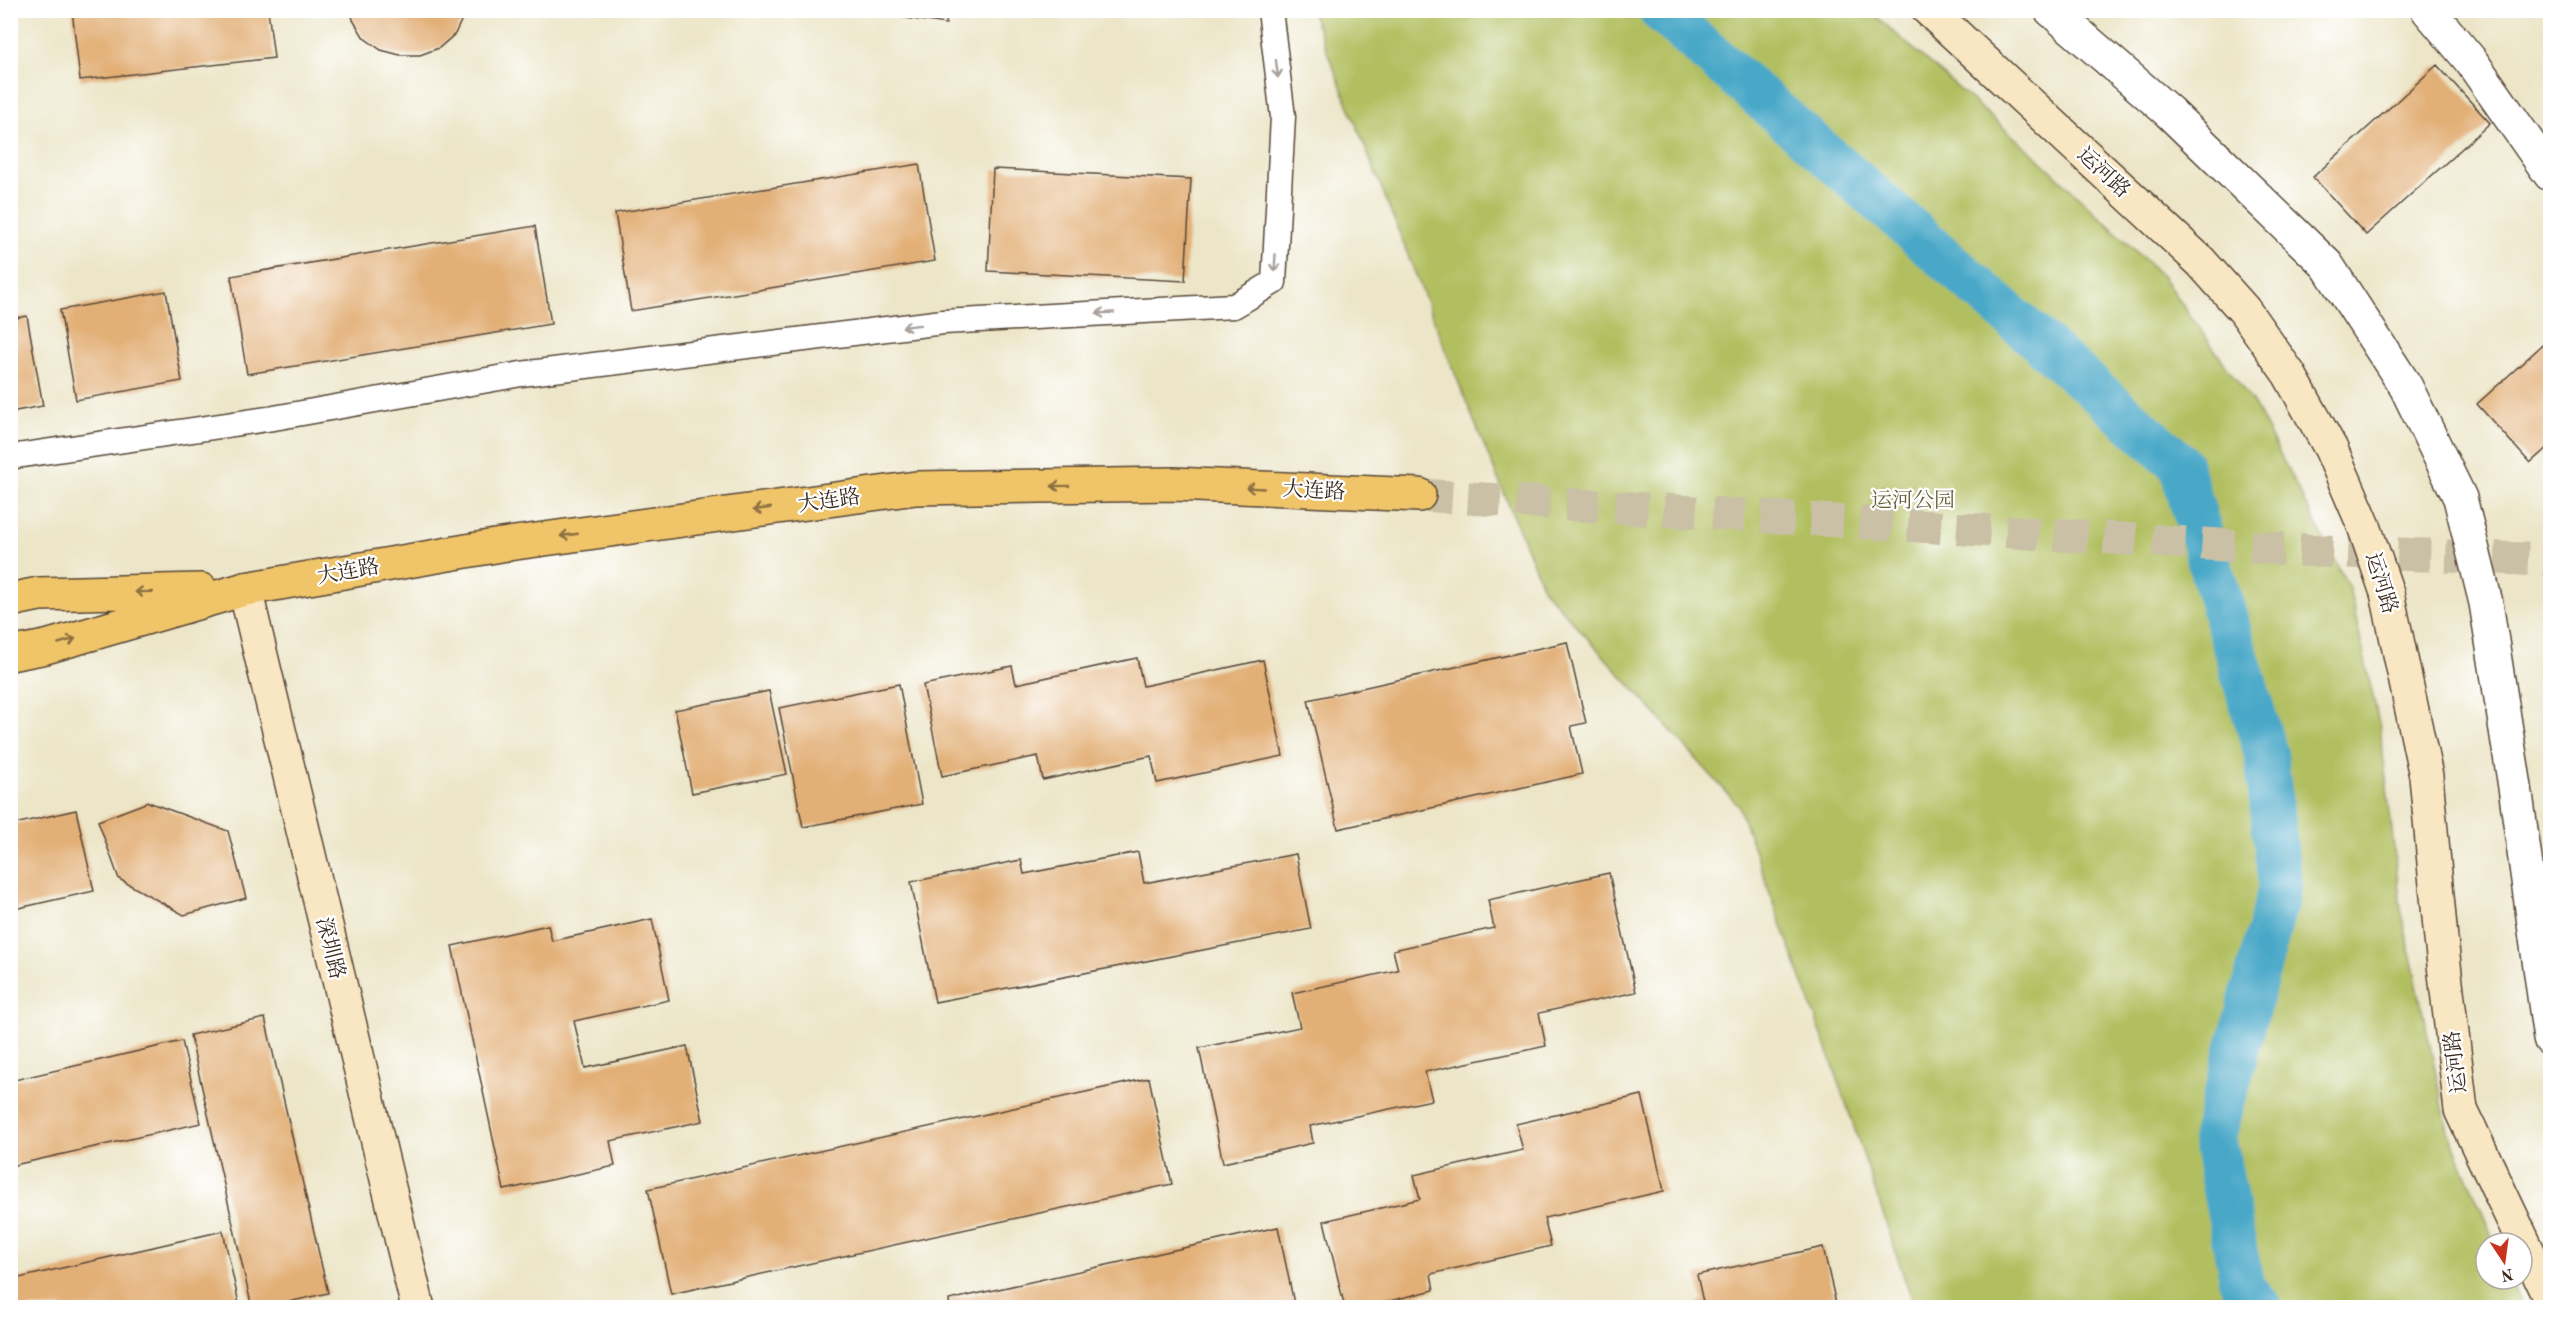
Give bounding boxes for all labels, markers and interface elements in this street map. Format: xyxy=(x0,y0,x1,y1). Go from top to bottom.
one-way arrow xyxy=(1272,58,1283,78)
street label: 运河路 xyxy=(2073,142,2135,202)
one-way arrow xyxy=(1270,252,1281,272)
one-way arrow xyxy=(1096,307,1116,318)
one-way arrow xyxy=(901,320,921,331)
street label: 大连路 xyxy=(1282,477,1346,504)
one-way arrow xyxy=(1051,480,1071,492)
one-way arrow xyxy=(1246,482,1266,493)
street label: 大连路 xyxy=(796,485,862,516)
park label: 运河公园 xyxy=(1871,489,1955,512)
one-way arrow xyxy=(752,503,772,514)
one-way arrow xyxy=(559,530,579,541)
street label: 运河路 xyxy=(2361,550,2402,617)
street label: 大连路 xyxy=(315,555,381,588)
one-way arrow xyxy=(135,586,155,597)
one-way arrow xyxy=(57,635,76,646)
street label: 深圳路 xyxy=(312,915,349,981)
street label: 运河路 xyxy=(2440,1029,2471,1095)
north arrow xyxy=(2474,1231,2534,1291)
text: N xyxy=(2498,1264,2515,1283)

